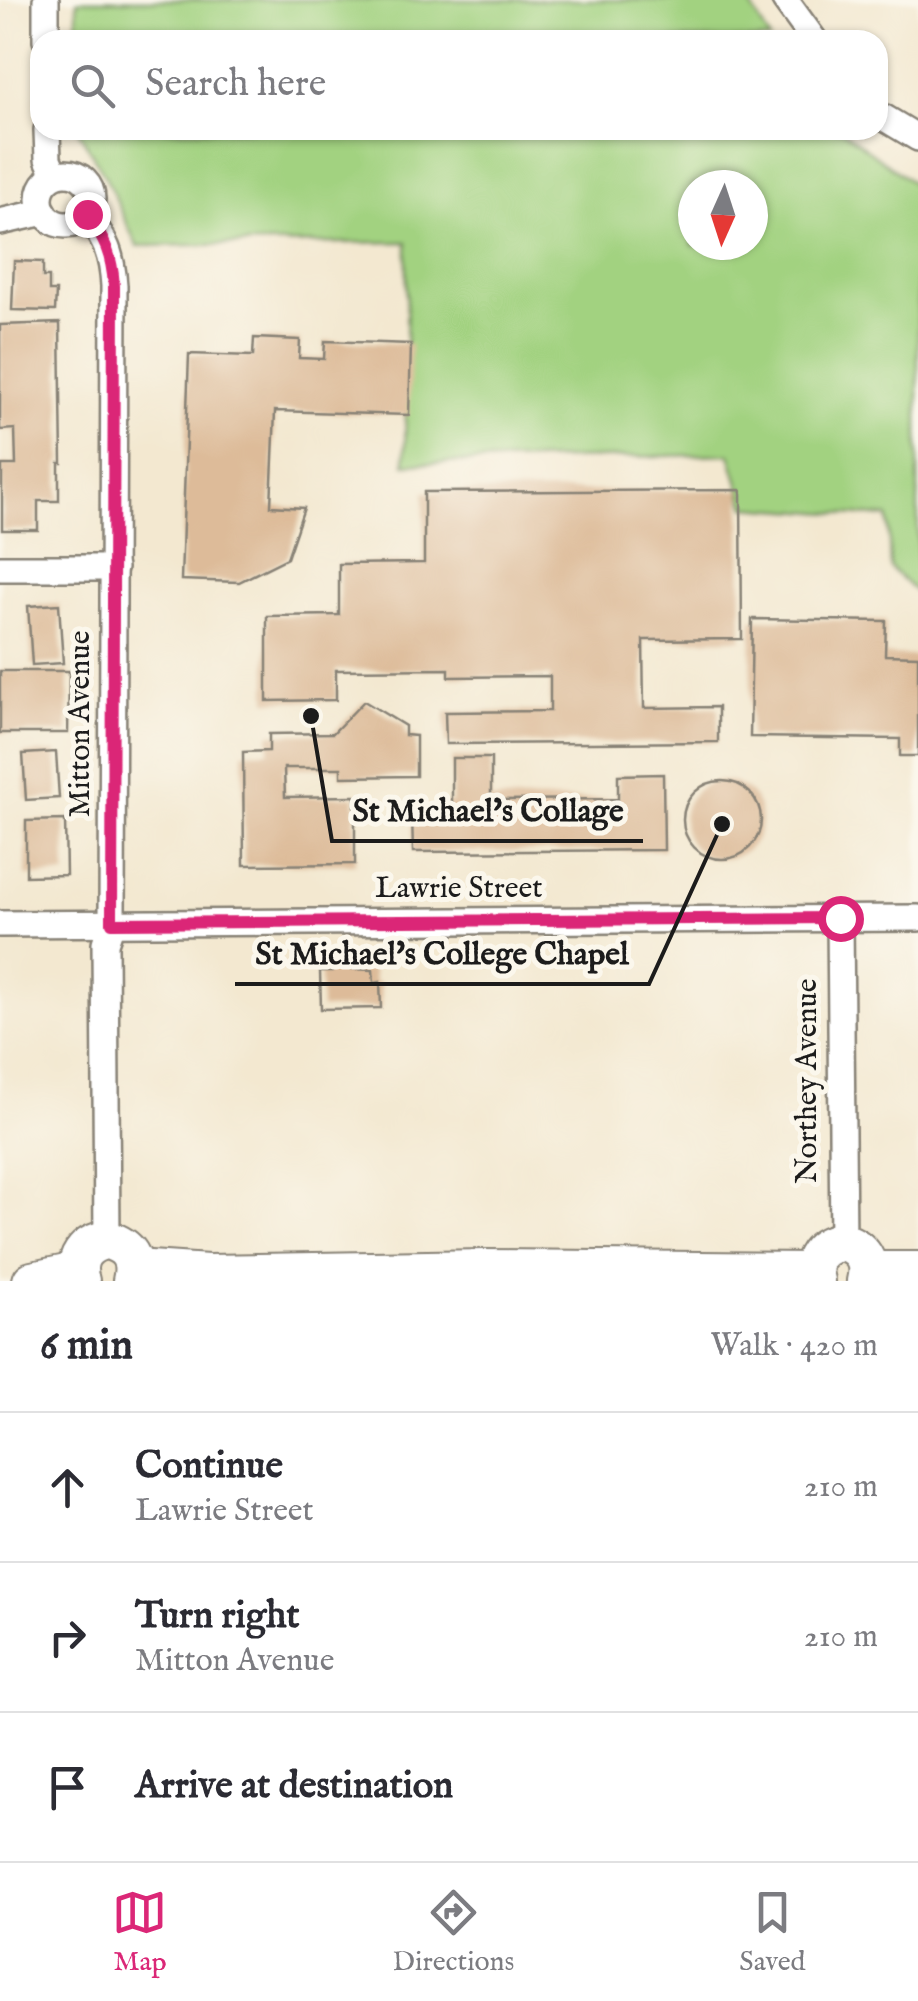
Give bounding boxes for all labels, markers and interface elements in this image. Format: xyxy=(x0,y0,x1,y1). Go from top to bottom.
search box xyxy=(30,30,888,140)
icon: search xyxy=(65,58,120,113)
text: Search here xyxy=(145,61,326,109)
north arrow xyxy=(678,170,768,260)
route end xyxy=(65,192,111,238)
street label: Mitton Avenue xyxy=(62,631,100,817)
callout: St Michael's Collage xyxy=(332,779,643,841)
text: St Michael's Collage xyxy=(352,792,624,833)
street label: Lawrie Street xyxy=(375,870,543,908)
route start xyxy=(818,896,864,942)
callout: St Michael's College Chapel xyxy=(235,922,649,984)
text: St Michael's College Chapel xyxy=(255,935,630,976)
street label: Northey Avenue xyxy=(789,978,827,1184)
text: 6 min xyxy=(40,1320,133,1373)
text: Walk · 420 m xyxy=(711,1326,878,1367)
text: Continue xyxy=(135,1443,283,1491)
icon: ahead xyxy=(40,1460,95,1515)
text: 210 m xyxy=(804,1467,878,1508)
text: Lawrie Street xyxy=(135,1491,314,1532)
text: Turn right xyxy=(135,1593,299,1641)
icon: right xyxy=(40,1610,95,1665)
text: 210 m xyxy=(804,1617,878,1658)
text: Mitton Avenue xyxy=(135,1641,334,1682)
icon: arrive xyxy=(40,1760,95,1815)
text: Arrive at destination xyxy=(135,1763,453,1811)
tab: Map xyxy=(112,1885,167,1980)
tab: Directions xyxy=(392,1885,514,1980)
tab: Saved xyxy=(739,1885,806,1980)

